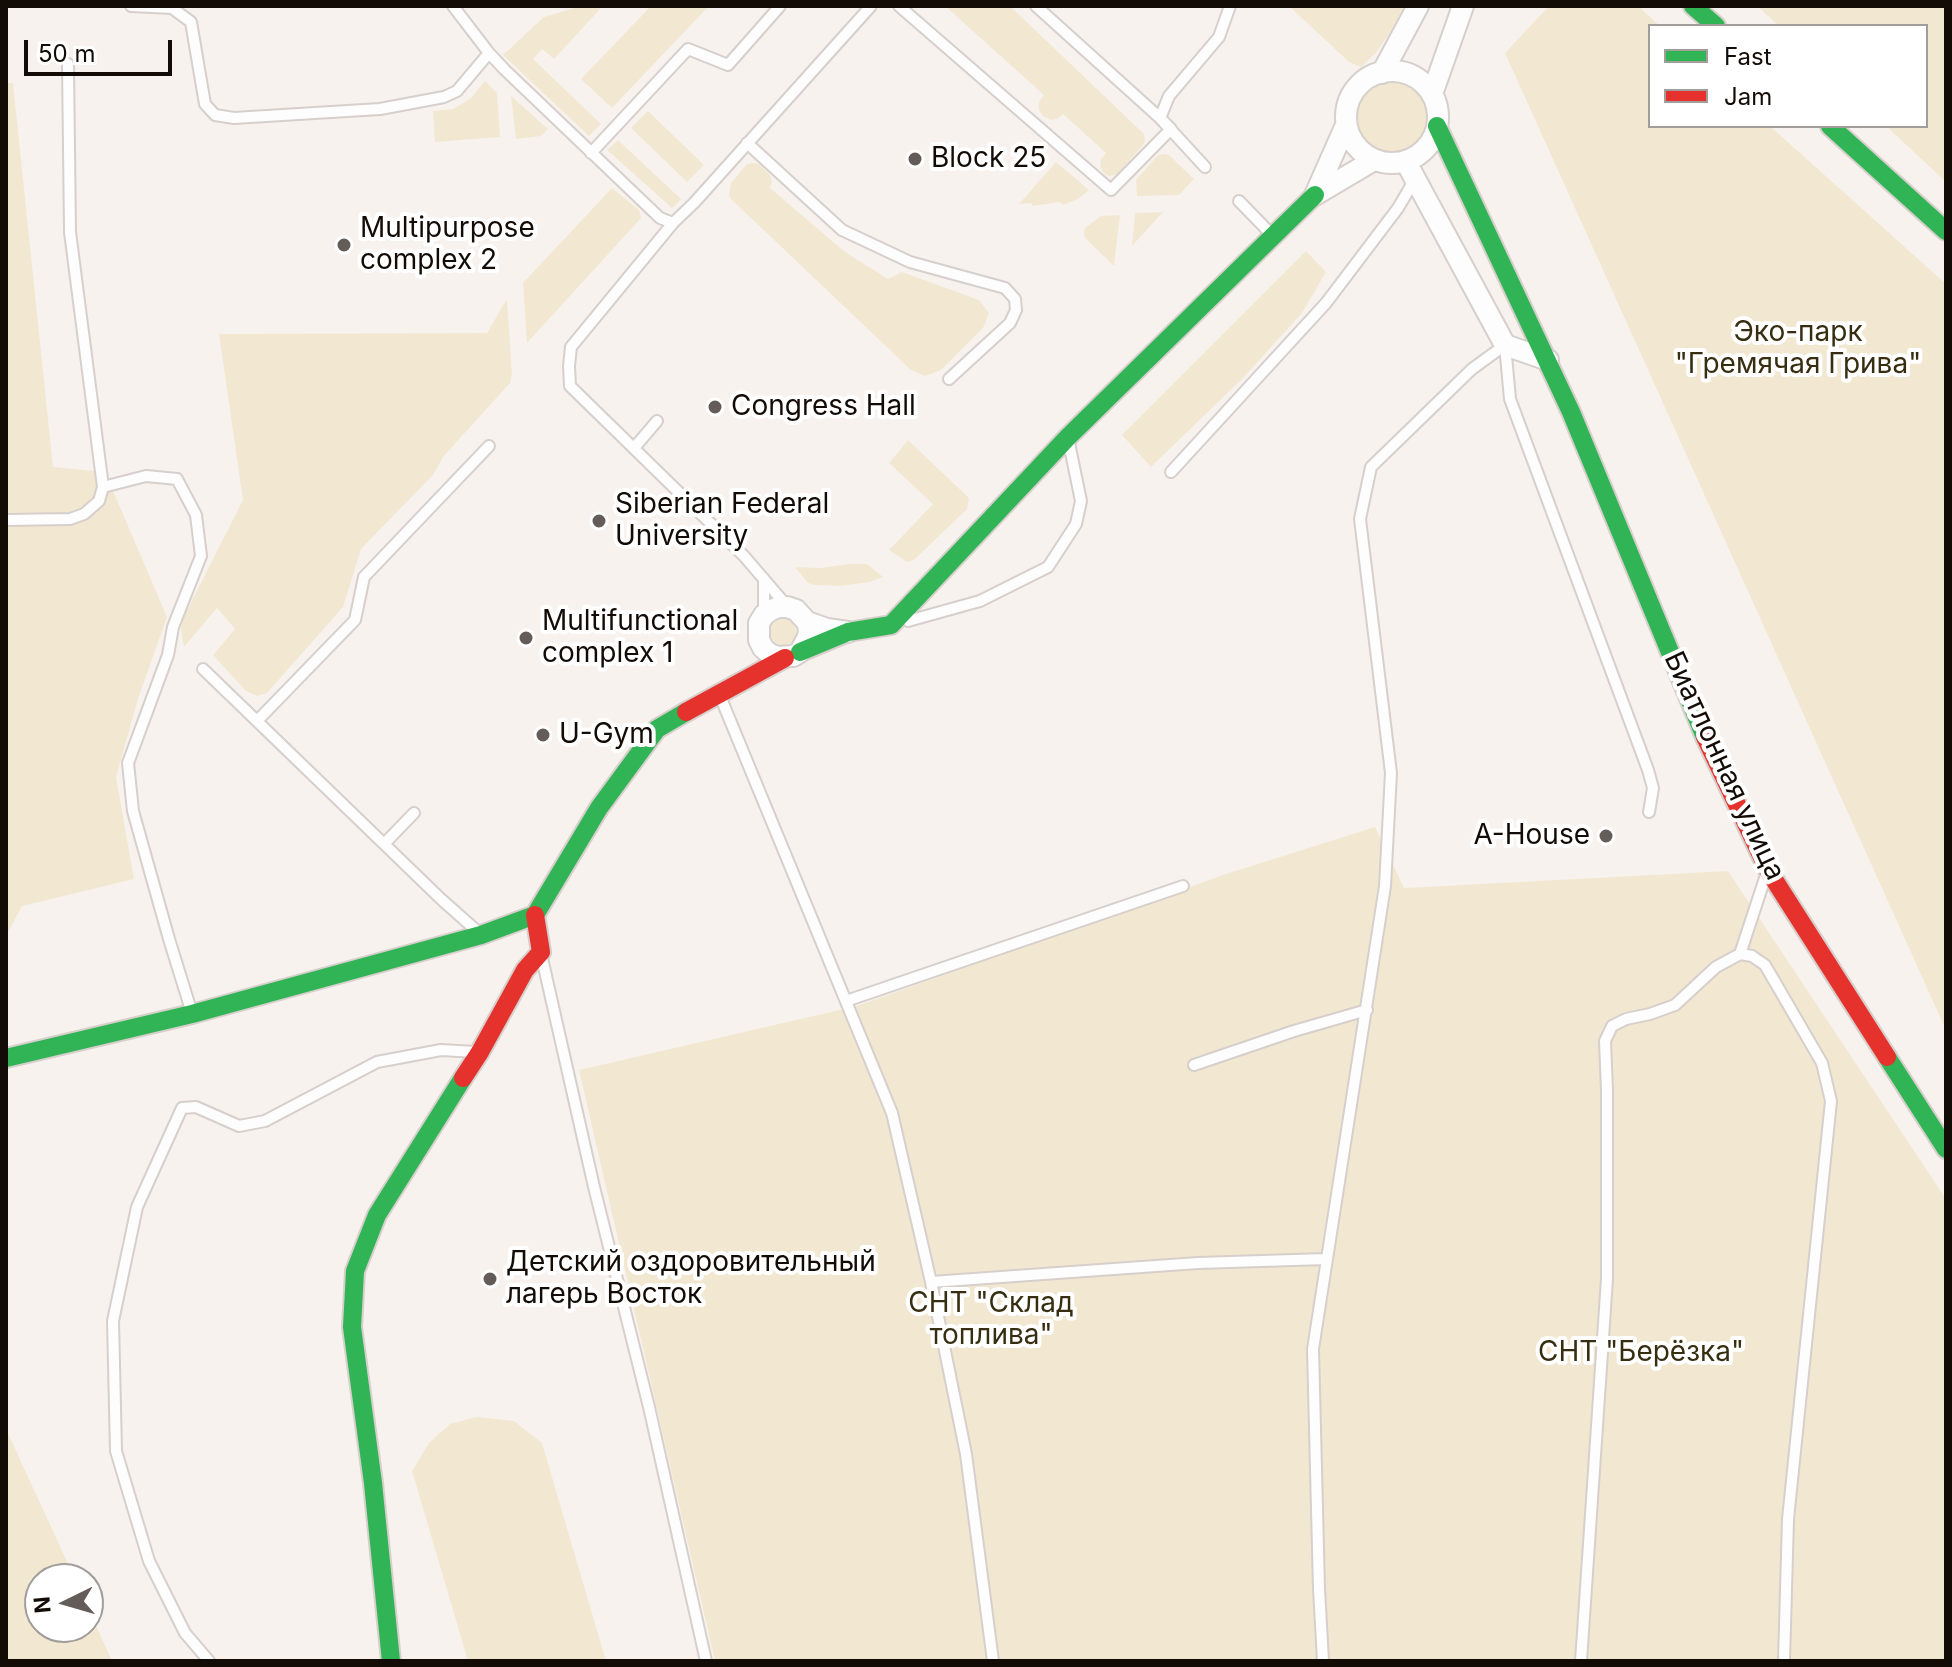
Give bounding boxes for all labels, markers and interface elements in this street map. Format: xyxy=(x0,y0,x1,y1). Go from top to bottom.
scale bar xyxy=(28,24,176,74)
legend xyxy=(1648,24,1928,128)
text: 50 m xyxy=(38,39,96,68)
text: Fast xyxy=(1724,42,1772,71)
text: Jam xyxy=(1724,82,1772,111)
place label: Block 25 xyxy=(931,142,1046,176)
marker: Block 25 xyxy=(906,150,924,168)
place label: Multipurpose complex 2 xyxy=(360,212,535,278)
marker: Multipurpose complex 2 xyxy=(335,236,353,254)
park label: Эко-парк "Гремячая Грива" xyxy=(1675,316,1921,382)
place label: Congress Hall xyxy=(731,390,916,424)
marker: Congress Hall xyxy=(706,398,724,416)
place label: Siberian Federal University xyxy=(615,488,829,554)
marker: Siberian Federal University xyxy=(590,512,608,530)
place label: Multifunctional complex 1 xyxy=(542,605,738,671)
marker: Multifunctional complex 1 xyxy=(517,629,535,647)
street label: Биатлонная улица xyxy=(1656,646,1792,886)
place label: U-Gym xyxy=(559,718,654,752)
marker: U-Gym xyxy=(534,726,552,744)
place label: A-House xyxy=(1473,819,1590,853)
marker: A-House xyxy=(1597,827,1615,845)
place label: Детский оздоровительный лагерь Восток xyxy=(506,1246,876,1312)
marker: Детский оздоровительный лагерь Восток xyxy=(481,1270,499,1288)
park label: СНТ "Склад топлива" xyxy=(908,1287,1074,1353)
park label: СНТ "Берёзка" xyxy=(1538,1336,1744,1370)
north arrow xyxy=(24,1563,104,1643)
text: N xyxy=(28,1595,56,1614)

